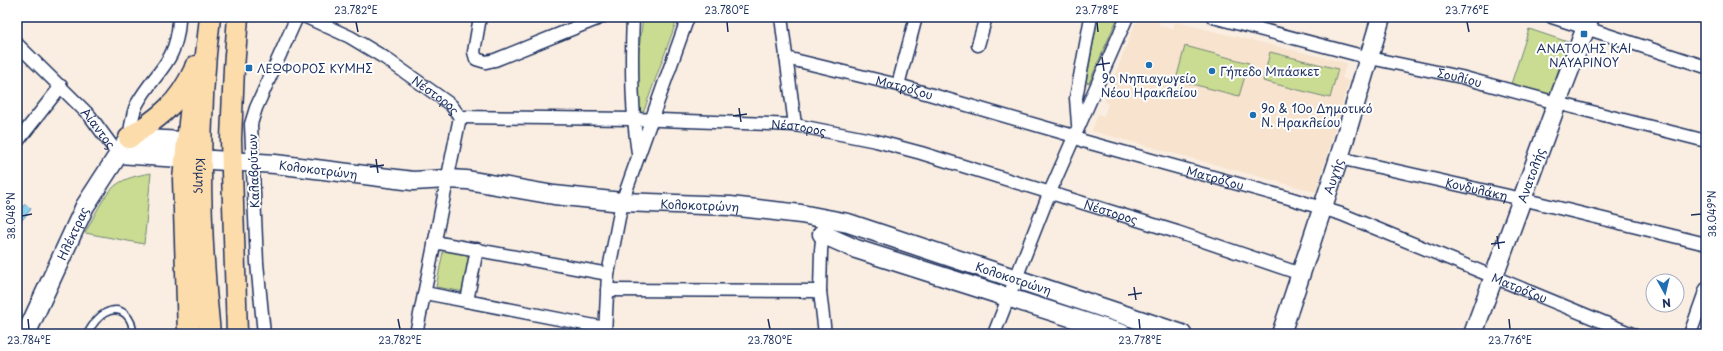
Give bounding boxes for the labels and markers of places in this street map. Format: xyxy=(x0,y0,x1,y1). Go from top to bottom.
marker: ΑΝΑΤΟΛΗΣ ΚΑΙ ΝΑΥΑΡΙΝΟΥ xyxy=(1579,29,1589,39)
place label: ΑΝΑΤΟΛΗΣ ΚΑΙ ΝΑΥΑΡΙΝΟΥ xyxy=(1537,39,1631,71)
place label: ΛΕΩΦΟΡΟΣ ΚΥΜΗΣ xyxy=(257,59,373,77)
marker: 9ο Νηπιαγωγείο Νέου Ηρακλείου xyxy=(1144,60,1154,70)
place label: Γήπεδο Μπάσκετ xyxy=(1220,62,1320,80)
marker: ΛΕΩΦΟΡΟΣ ΚΥΜΗΣ xyxy=(244,63,254,73)
marker: Γήπεδο Μπάσκετ xyxy=(1207,66,1217,76)
place label: 9ο Νηπιαγωγείο Νέου Ηρακλείου xyxy=(1101,69,1197,101)
place label: 9ο & 10ο Δημοτικό Ν. Ηρακλείου xyxy=(1261,99,1373,131)
marker: 9ο & 10ο Δημοτικό Ν. Ηρακλείου xyxy=(1248,110,1258,120)

